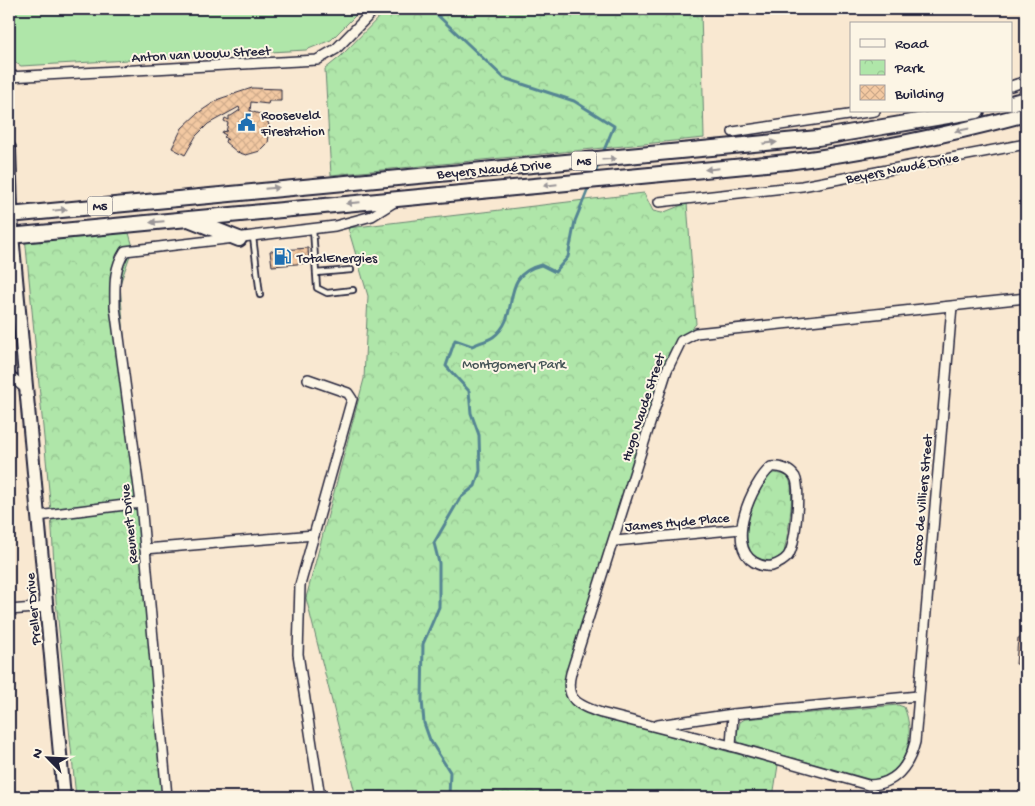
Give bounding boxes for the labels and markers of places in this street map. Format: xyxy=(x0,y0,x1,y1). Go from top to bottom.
place label: Rooseveld Firestation xyxy=(260,108,325,141)
public building icon: Rooseveld Firestation xyxy=(237,112,257,132)
fuel station icon: TotalEnergies xyxy=(273,247,293,267)
place label: TotalEnergies xyxy=(296,251,378,268)

